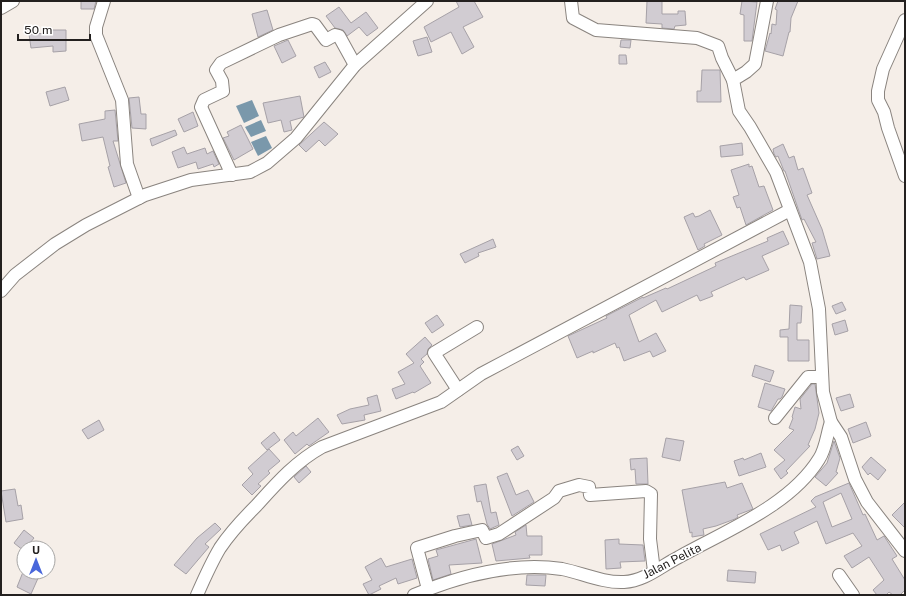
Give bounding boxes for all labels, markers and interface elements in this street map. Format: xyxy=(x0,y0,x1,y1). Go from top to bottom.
scale bar xyxy=(18,16,90,42)
text: 50 m xyxy=(24,23,52,37)
north arrow xyxy=(16,540,56,580)
street label: Jalan Pelita xyxy=(641,540,703,582)
text: U xyxy=(32,544,40,556)

